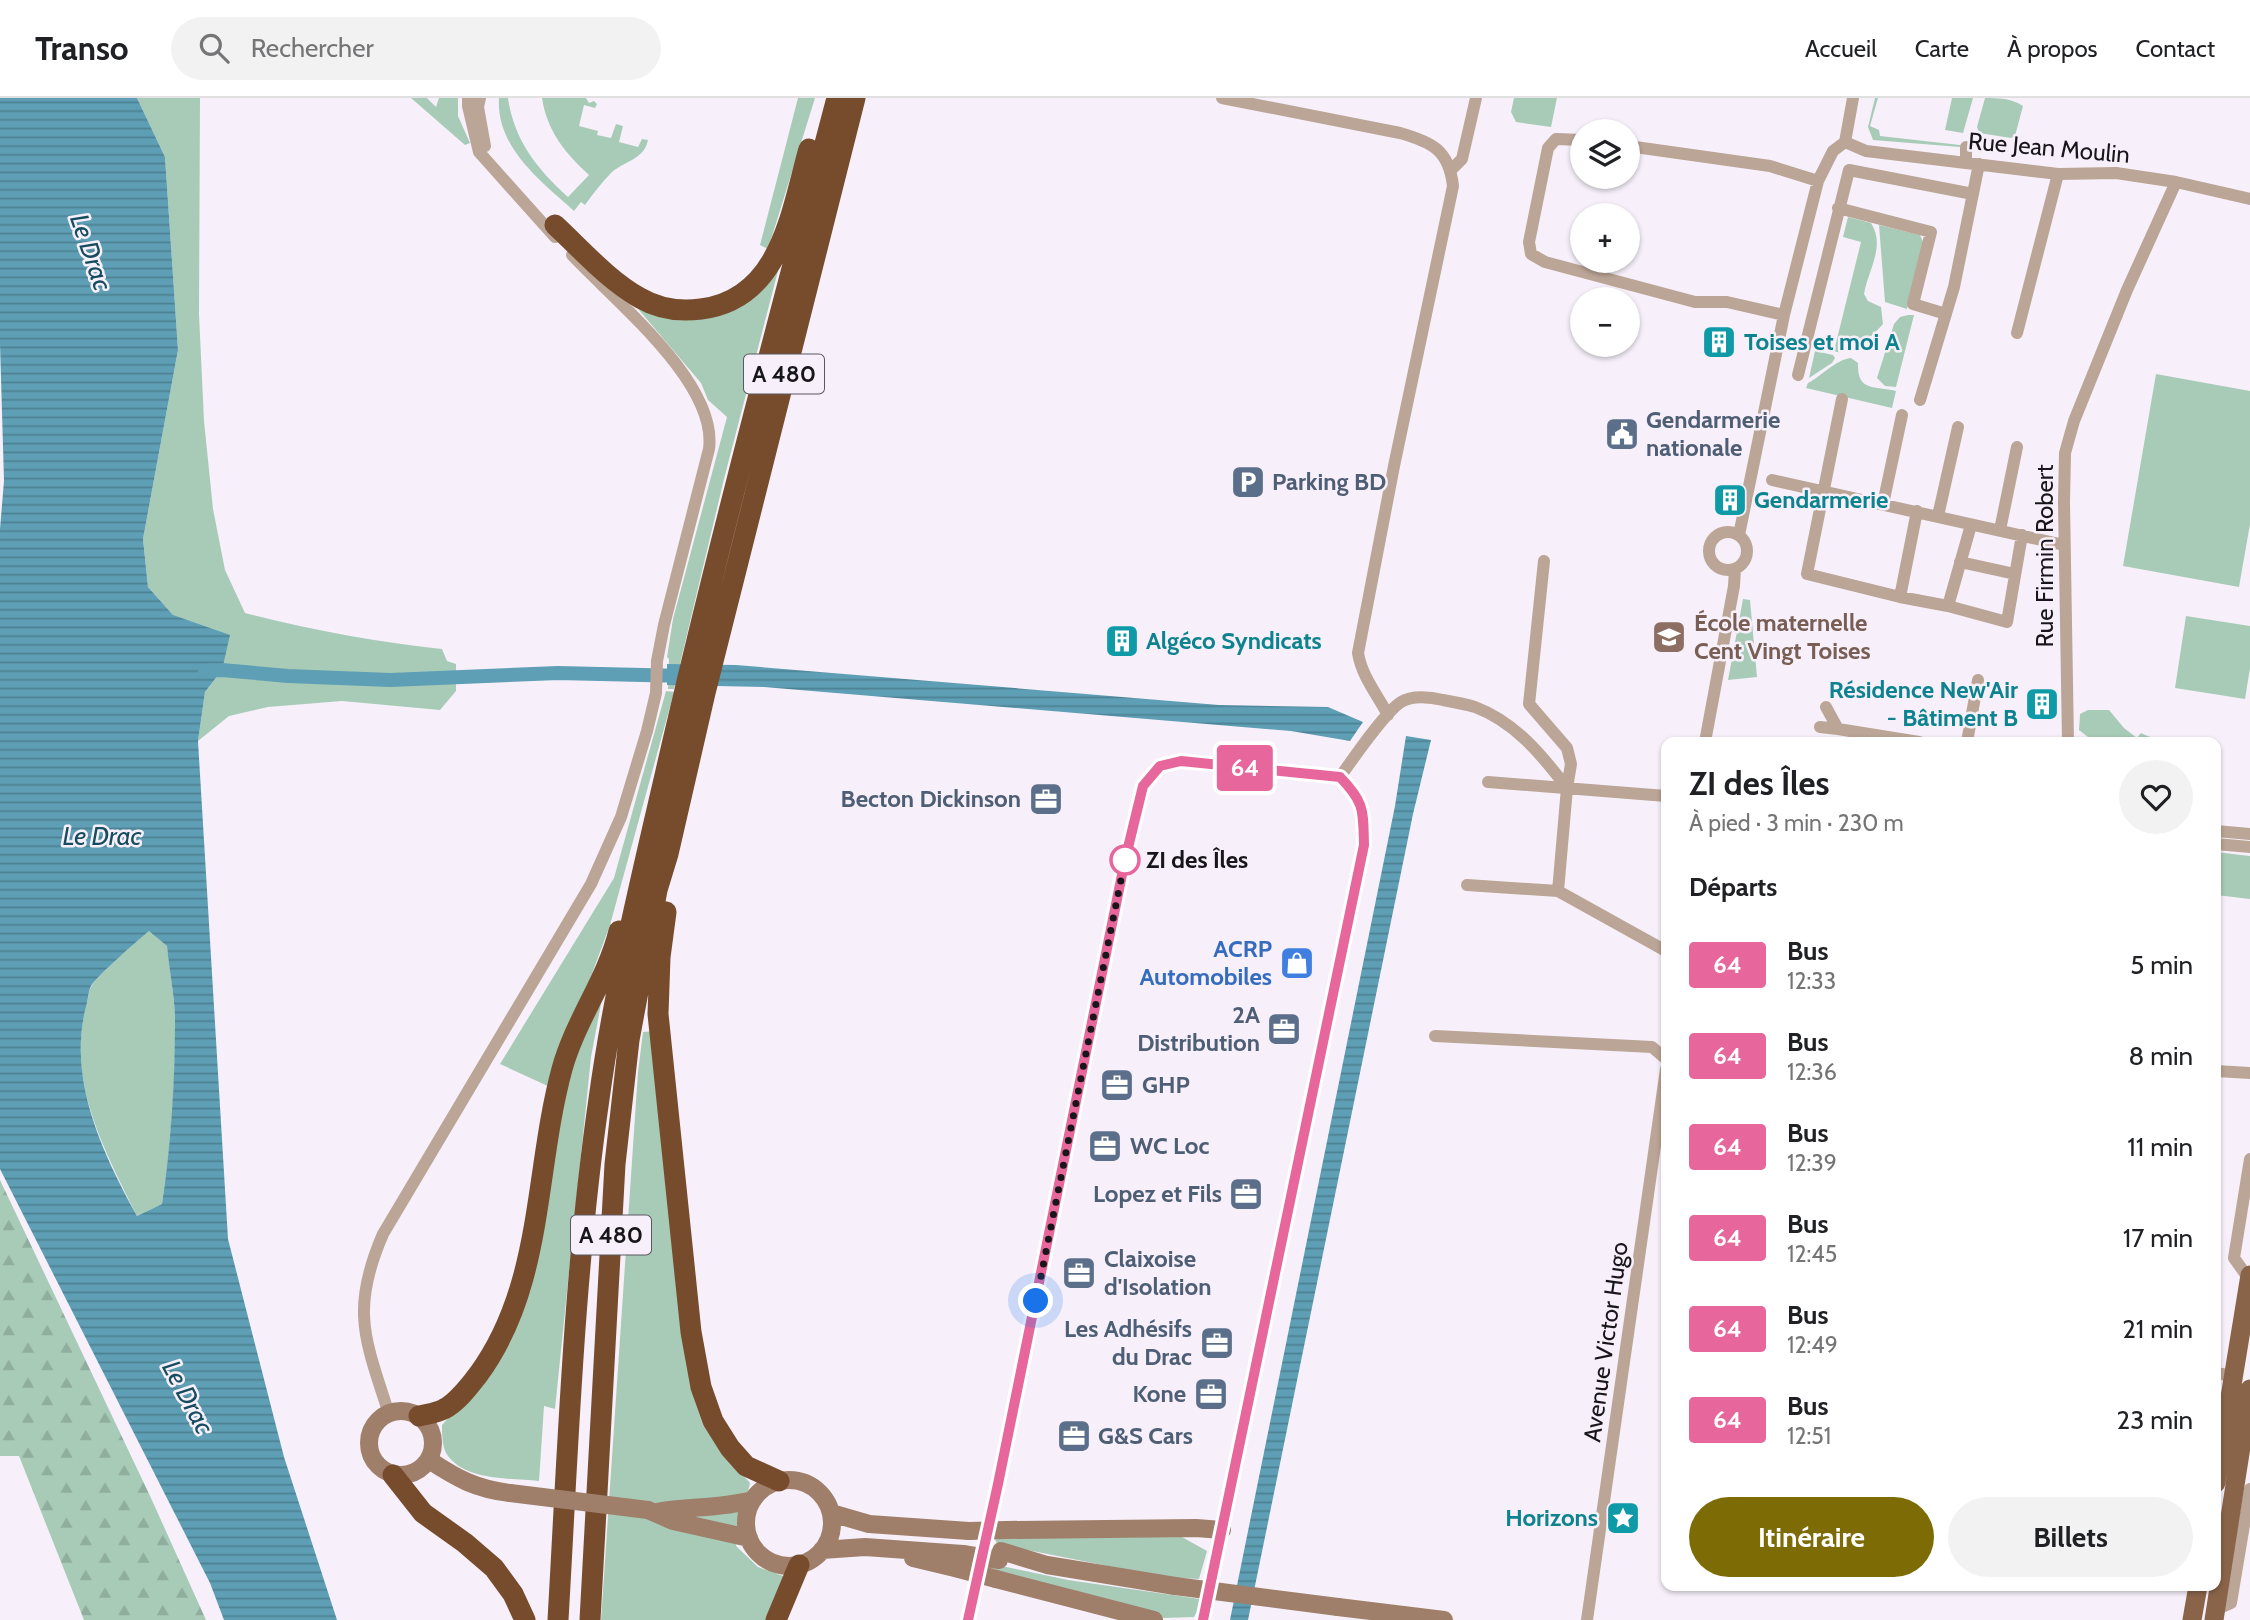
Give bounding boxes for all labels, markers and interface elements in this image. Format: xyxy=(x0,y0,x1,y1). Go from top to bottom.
search box xyxy=(171,17,661,80)
text: Transo xyxy=(35,28,129,68)
icon: search xyxy=(195,29,233,67)
text: Rechercher xyxy=(251,32,374,64)
text: Accueil xyxy=(1805,34,1877,63)
text: Carte xyxy=(1915,34,1969,63)
text: À propos xyxy=(2007,34,2098,63)
text: Contact xyxy=(2136,34,2215,63)
map controls xyxy=(1570,119,1640,357)
button: layers xyxy=(1570,119,1640,189)
street label: Rue Jean Moulin xyxy=(1967,126,2131,169)
button: + xyxy=(1570,203,1640,273)
water label: Le Drac xyxy=(63,210,119,295)
button: − xyxy=(1570,287,1640,357)
building icon: Toises et moi A xyxy=(1700,323,1738,361)
place label: Toises et moi A xyxy=(1744,327,1900,356)
road number: A 480 xyxy=(744,354,824,394)
place label: Gendarmerie nationale xyxy=(1646,405,1780,462)
public building icon: Gendarmerie nationale xyxy=(1603,415,1641,453)
parking icon: Parking BD xyxy=(1229,463,1267,501)
street label: Rue Firmin Robert xyxy=(2030,465,2059,647)
place label: Parking BD xyxy=(1272,467,1386,496)
building icon: Gendarmerie xyxy=(1711,481,1749,519)
place label: Gendarmerie xyxy=(1754,485,1888,514)
place label: École maternelle Cent Vingt Toises xyxy=(1694,608,1871,665)
school or university icon: École maternelle Cent Vingt Toises xyxy=(1650,618,1688,656)
building icon: Algéco Syndicats xyxy=(1103,622,1141,660)
place label: Algéco Syndicats xyxy=(1146,626,1322,655)
place label: Résidence New'Air - Bâtiment B xyxy=(1829,675,2018,732)
building icon: Résidence New'Air - Bâtiment B xyxy=(2023,685,2061,723)
line badge: 64 xyxy=(1214,745,1276,791)
text: 64 xyxy=(1231,753,1259,782)
button: heart xyxy=(2119,760,2193,834)
text: ZI des Îles xyxy=(1689,763,1829,803)
office icon: Becton Dickinson xyxy=(1027,780,1065,818)
place label: Becton Dickinson xyxy=(841,784,1021,813)
text: À pied · 3 min · 230 m xyxy=(1689,809,1904,837)
water label: Le Drac xyxy=(63,820,142,852)
marker: ZI des Îles xyxy=(1110,845,1140,875)
place label: ZI des Îles xyxy=(1146,845,1248,874)
text: Départs xyxy=(1689,871,1777,903)
place label: ACRP Automobiles xyxy=(1139,934,1272,991)
text: Bus xyxy=(1787,935,1828,967)
shop icon: ACRP Automobiles xyxy=(1278,944,1316,982)
text: 5 min xyxy=(2130,949,2193,981)
text: 64 xyxy=(1713,950,1742,979)
text: 12:33 xyxy=(1787,967,1836,995)
place label: 2A Distribution xyxy=(1137,1000,1260,1057)
office icon: 2A Distribution xyxy=(1265,1010,1303,1048)
text: Bus xyxy=(1787,1026,1828,1058)
text: 8 min xyxy=(2129,1040,2193,1072)
text: 64 xyxy=(1713,1041,1742,1070)
text: 12:36 xyxy=(1787,1058,1837,1086)
office icon: GHP xyxy=(1098,1066,1136,1104)
place label: GHP xyxy=(1142,1070,1190,1099)
text: Bus xyxy=(1787,1117,1828,1149)
office icon: WC Loc xyxy=(1086,1127,1124,1165)
place label: WC Loc xyxy=(1130,1131,1209,1160)
text: 11 min xyxy=(2127,1131,2193,1163)
text: 64 xyxy=(1713,1132,1742,1161)
text: 12:39 xyxy=(1787,1149,1837,1177)
office icon: Lopez et Fils xyxy=(1227,1175,1265,1213)
place label: Lopez et Fils xyxy=(1093,1179,1222,1208)
text: Bus xyxy=(1787,1208,1828,1240)
road number: A 480 xyxy=(571,1216,651,1254)
text: 17 min xyxy=(2123,1222,2193,1254)
text: 64 xyxy=(1713,1223,1742,1252)
street label: Avenue Victor Hugo xyxy=(1577,1240,1634,1444)
text: 12:45 xyxy=(1787,1240,1837,1268)
place label: Claixoise d'Isolation xyxy=(1104,1244,1212,1301)
office icon: Claixoise d'Isolation xyxy=(1060,1254,1098,1292)
your location xyxy=(1018,1283,1053,1318)
text: Bus xyxy=(1787,1299,1828,1331)
text: 21 min xyxy=(2122,1313,2193,1345)
place label: Les Adhésifs du Drac xyxy=(1064,1314,1192,1371)
text: 64 xyxy=(1713,1314,1742,1343)
office icon: Les Adhésifs du Drac xyxy=(1198,1324,1236,1362)
text: 12:49 xyxy=(1787,1331,1838,1359)
water label: Le Drac xyxy=(155,1355,221,1439)
office icon: Kone xyxy=(1192,1375,1230,1413)
place label: Kone xyxy=(1133,1379,1186,1408)
text: Bus xyxy=(1787,1390,1828,1422)
text: 23 min xyxy=(2117,1404,2193,1436)
text: 64 xyxy=(1713,1405,1742,1434)
office icon: G&S Cars xyxy=(1055,1417,1093,1455)
place label: G&S Cars xyxy=(1098,1421,1193,1450)
text: 12:51 xyxy=(1787,1422,1831,1450)
button: Itinéraire xyxy=(1689,1497,1934,1577)
button: Billets xyxy=(1948,1497,2193,1577)
place icon: Horizons xyxy=(1604,1499,1642,1537)
place label: Horizons xyxy=(1505,1503,1598,1532)

